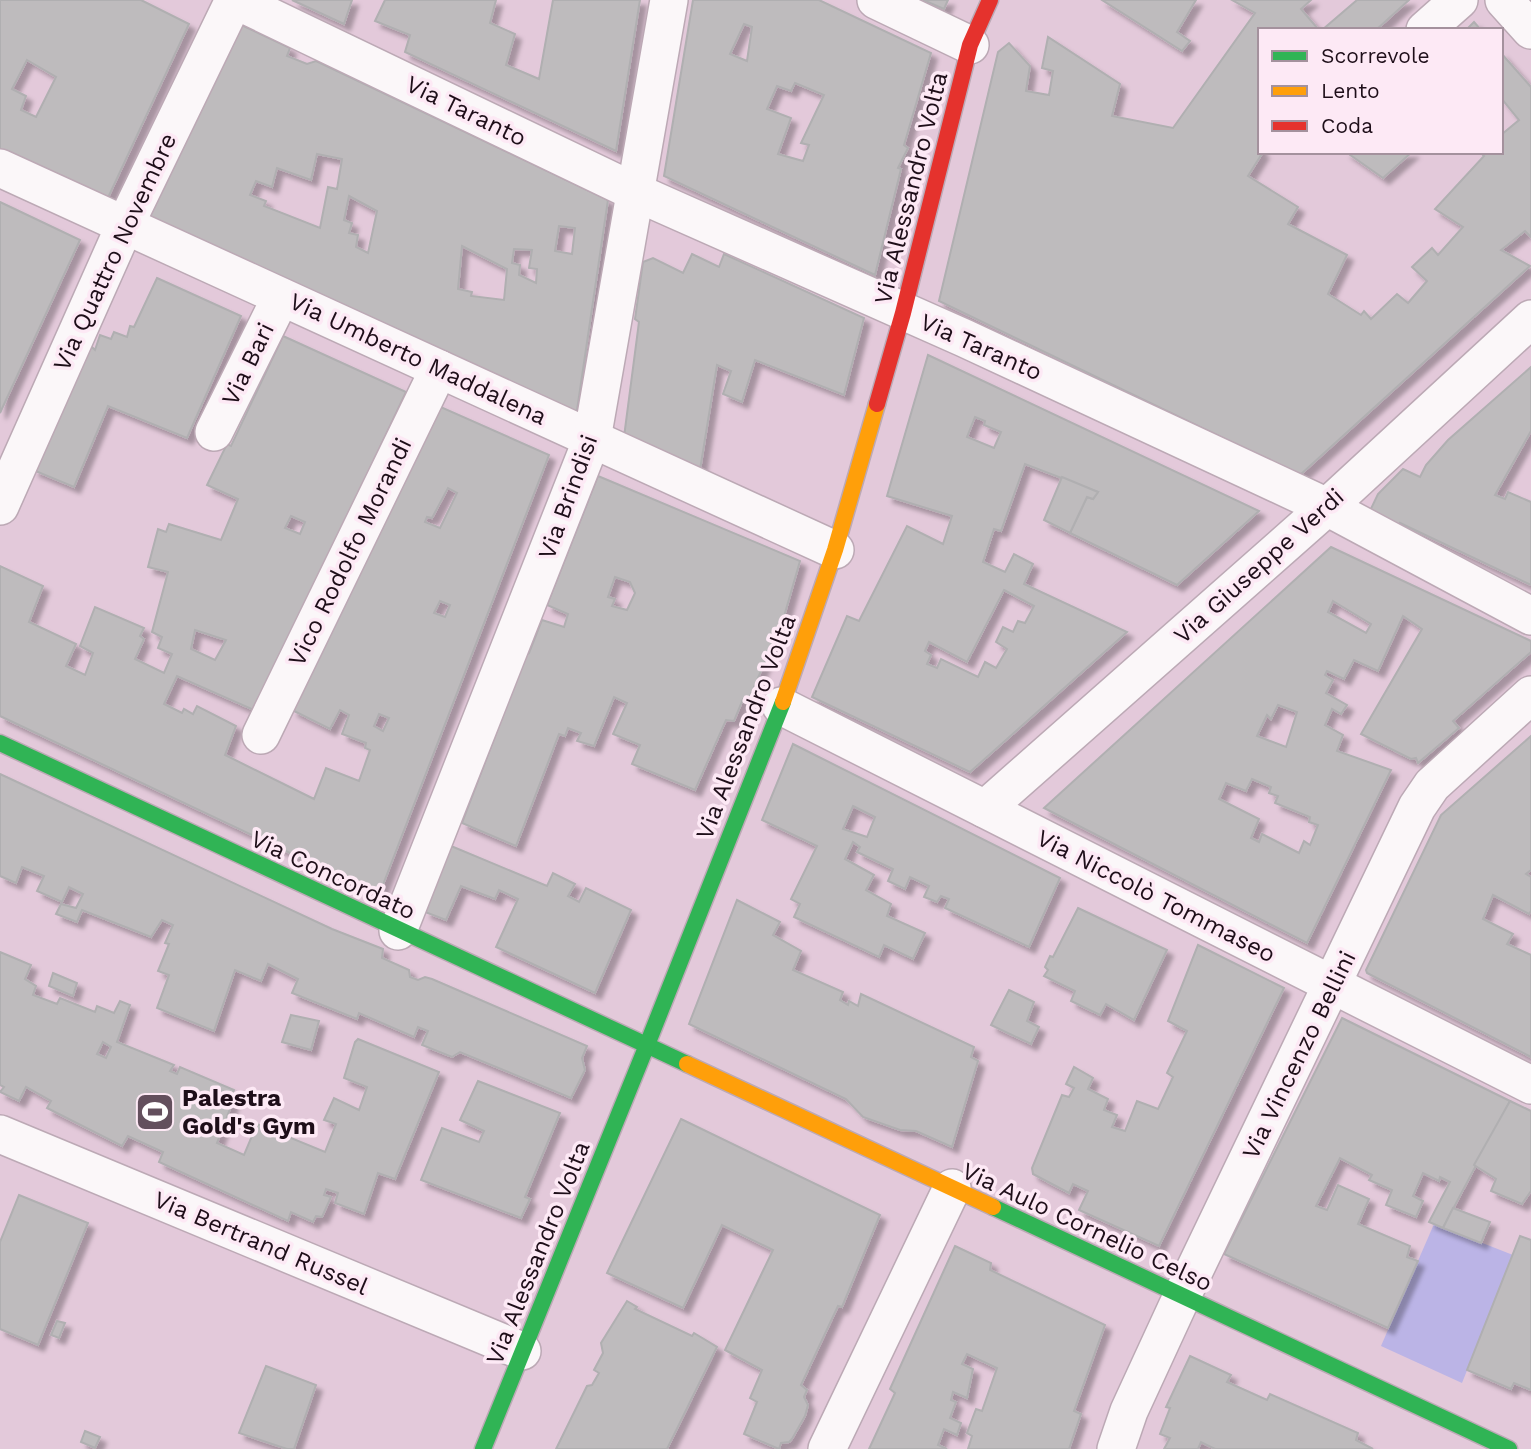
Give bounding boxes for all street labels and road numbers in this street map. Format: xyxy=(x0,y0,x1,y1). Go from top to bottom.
street label: Via Alessandro Volta xyxy=(869,69,953,307)
street label: Via Taranto xyxy=(401,70,531,152)
street label: Via Quattro Novembre xyxy=(48,129,182,375)
street label: Via Umberto Maddalena xyxy=(285,287,551,431)
street label: Via Taranto xyxy=(916,308,1046,386)
street label: Via Bari xyxy=(216,318,280,410)
street label: Via Brindisi xyxy=(533,431,603,563)
street label: Vico Rodolfo Morandi xyxy=(283,433,417,671)
street label: Via Giuseppe Verdi xyxy=(1168,482,1350,650)
street label: Via Alessandro Volta xyxy=(690,611,802,843)
street label: Via Niccolò Tommaseo xyxy=(1032,824,1280,968)
street label: Via Concordato xyxy=(246,825,420,925)
street label: Via Vincenzo Bellini xyxy=(1236,946,1362,1164)
street label: Via Alessandro Volta xyxy=(480,1137,596,1369)
street label: Via Aulo Cornelio Celso xyxy=(957,1157,1217,1297)
street label: Via Bertrand Russel xyxy=(150,1185,373,1301)

